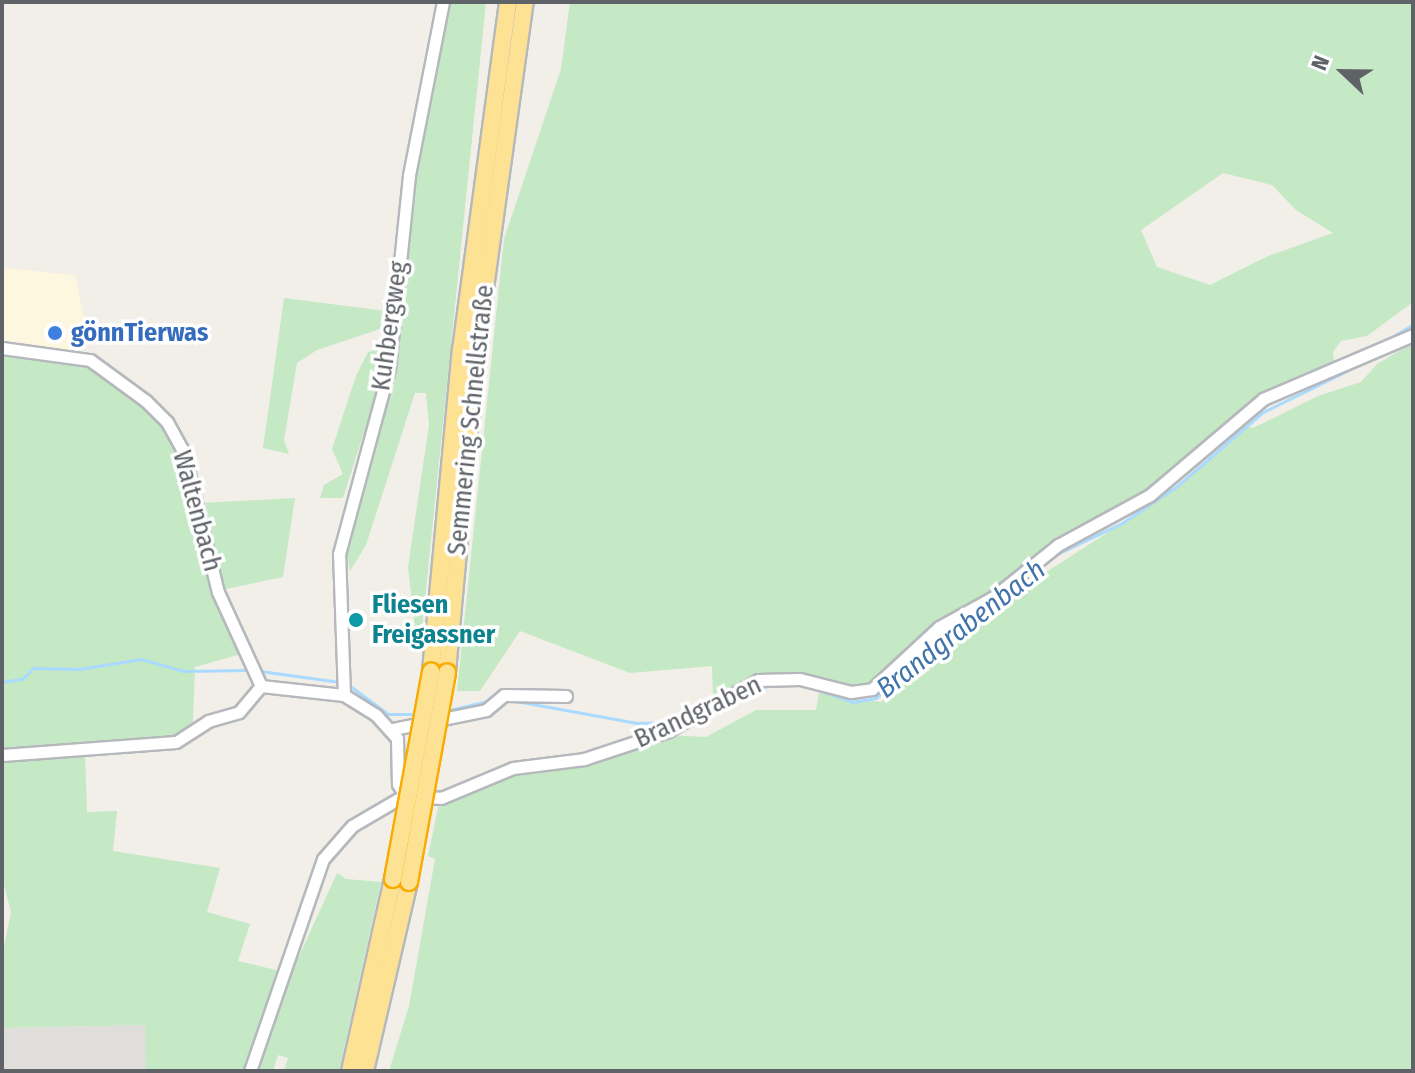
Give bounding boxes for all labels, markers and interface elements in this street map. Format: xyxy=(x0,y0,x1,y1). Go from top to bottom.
north arrow xyxy=(1303,32,1383,112)
text: N xyxy=(1305,52,1335,74)
street label: Kuhbergweg xyxy=(365,259,415,393)
street label: Semmering Schnellstraße xyxy=(441,283,501,557)
place label: gönnTierwas xyxy=(71,317,208,349)
marker: gönnTierwas xyxy=(46,324,64,342)
street label: Waltenbach xyxy=(166,447,228,575)
water label: Brandgrabenbach xyxy=(870,553,1052,705)
place label: Fliesen Freigassner xyxy=(372,589,495,650)
marker: Fliesen Freigassner xyxy=(347,611,365,629)
street label: Brandgraben xyxy=(630,669,766,755)

